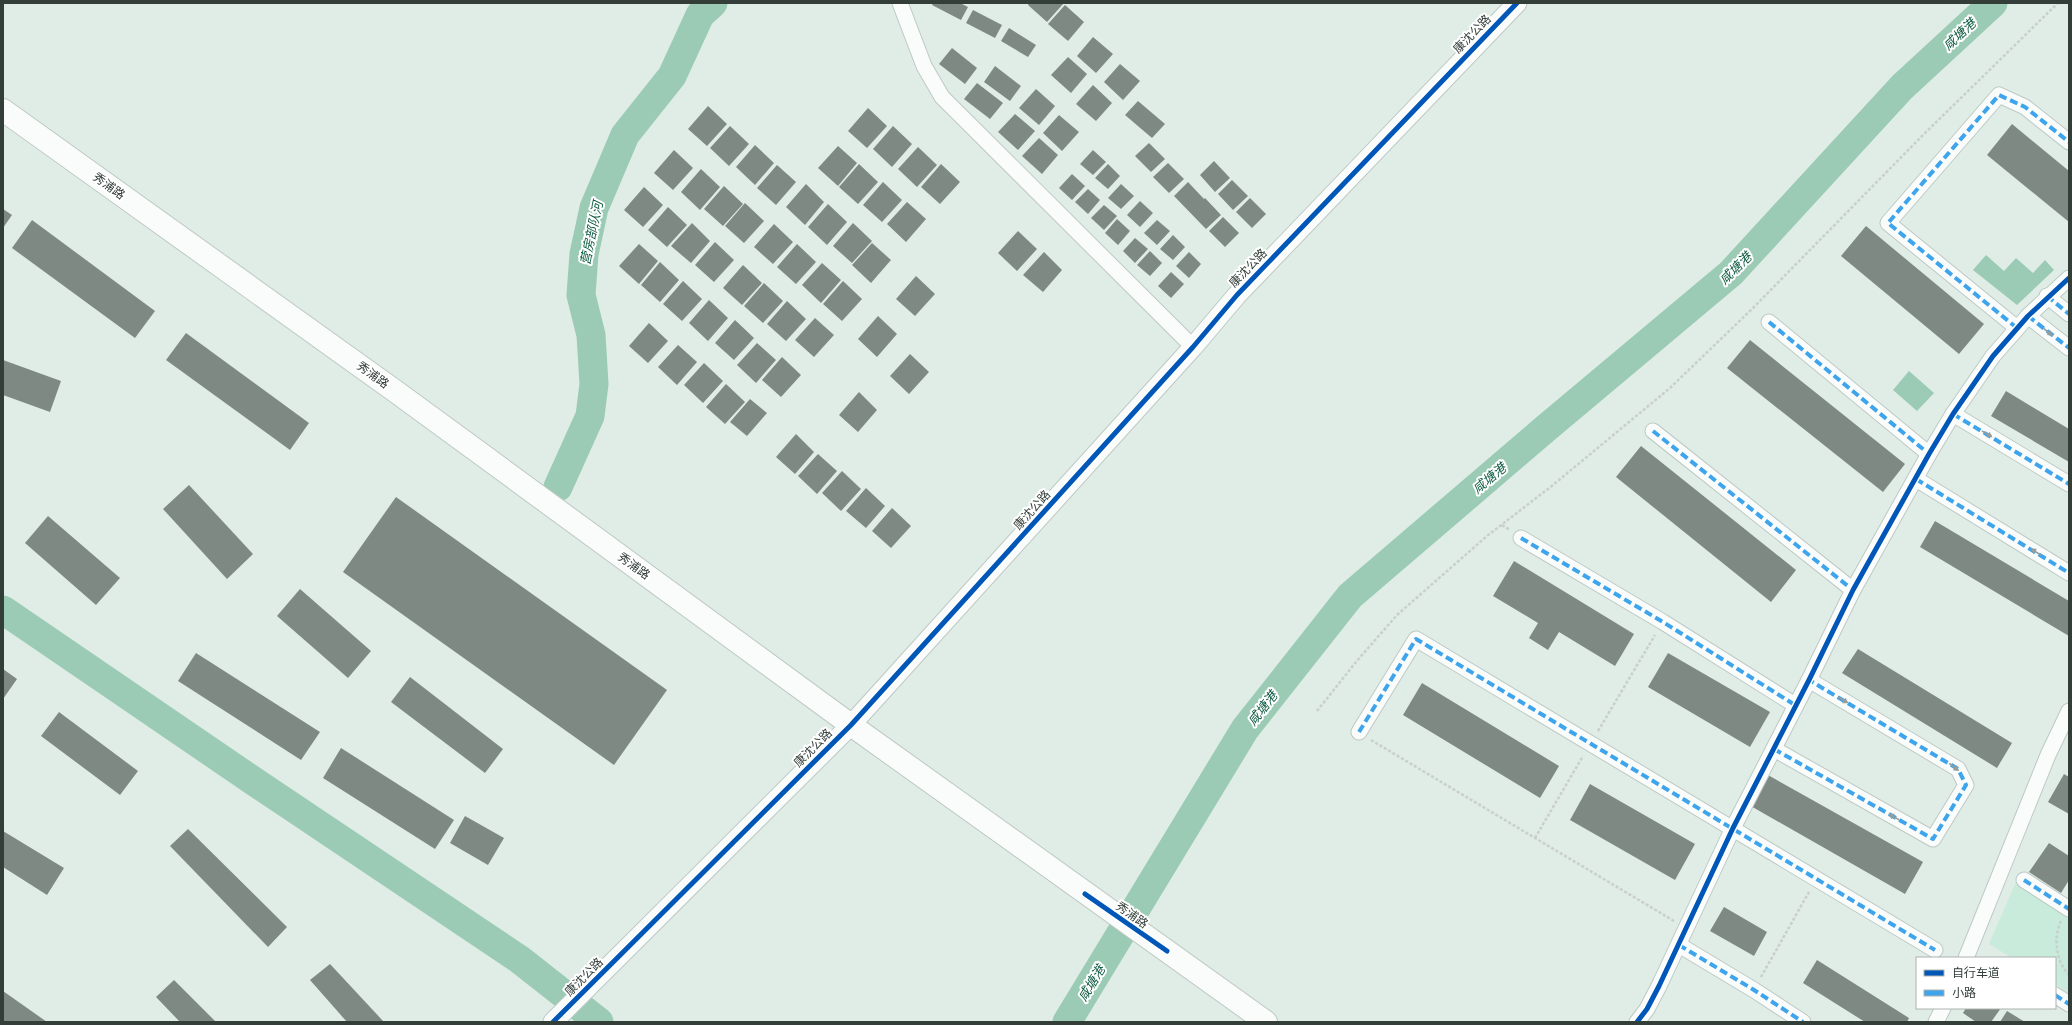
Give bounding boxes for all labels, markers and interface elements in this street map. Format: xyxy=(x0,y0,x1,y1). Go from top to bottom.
street label: 康沈公路 xyxy=(1450,12,1494,56)
water label: 咸塘港 xyxy=(1940,14,1980,53)
street label: 秀浦路 xyxy=(90,170,128,202)
water label: 营房部队河 xyxy=(577,197,606,266)
street label: 康沈公路 xyxy=(1226,246,1270,290)
water label: 咸塘港 xyxy=(1716,248,1756,287)
one-way arrow xyxy=(2043,328,2054,336)
street label: 秀浦路 xyxy=(354,359,392,391)
one-way arrow xyxy=(1981,431,1993,438)
water label: 咸塘港 xyxy=(1470,459,1511,497)
street label: 康沈公路 xyxy=(1011,487,1053,533)
one-way arrow xyxy=(2030,549,2042,556)
street label: 秀浦路 xyxy=(615,550,653,582)
water label: 咸塘港 xyxy=(1244,687,1282,728)
one-way arrow xyxy=(1838,696,1848,704)
street label: 康沈公路 xyxy=(791,726,835,770)
one-way arrow xyxy=(1949,763,1959,771)
one-way arrow xyxy=(1888,814,1900,820)
street label: 秀浦路 xyxy=(1113,899,1151,931)
street label: 康沈公路 xyxy=(562,955,606,999)
legend xyxy=(1916,957,2056,1009)
water label: 咸塘港 xyxy=(1075,961,1109,1004)
text: 自行车道 xyxy=(1952,966,2000,980)
text: 小路 xyxy=(1952,986,1976,1000)

